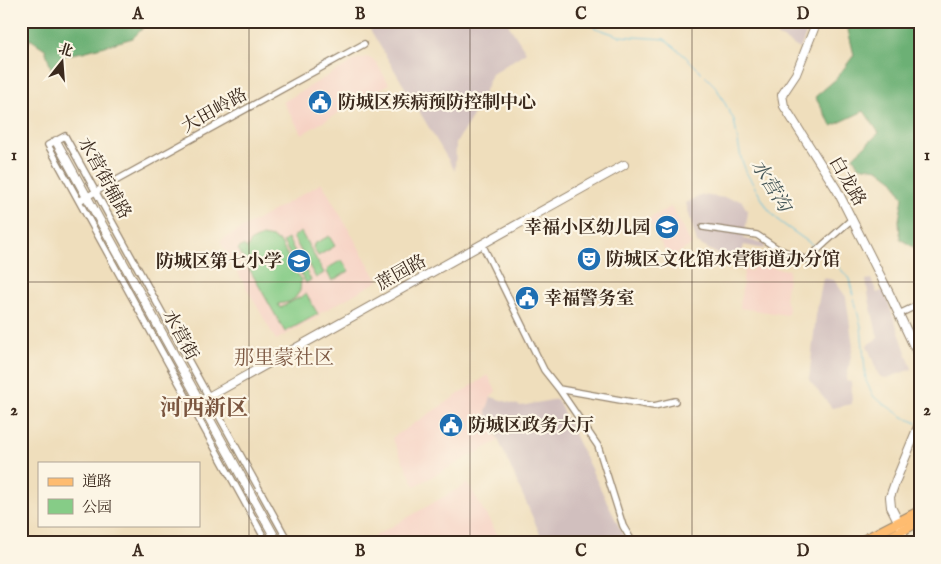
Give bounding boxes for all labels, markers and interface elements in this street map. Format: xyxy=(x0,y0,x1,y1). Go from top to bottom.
text: A xyxy=(132,5,145,25)
text: B xyxy=(355,5,366,25)
text: C xyxy=(575,5,587,25)
text: D xyxy=(797,5,810,25)
north arrow xyxy=(38,38,88,88)
text: 北 xyxy=(56,40,75,61)
street label: 大田岭路 xyxy=(178,84,252,139)
public building icon: 防城区疾病预防控制中心 xyxy=(307,89,333,115)
place label: 防城区疾病预防控制中心 xyxy=(338,92,536,115)
street label: 水营街辅路 xyxy=(72,134,136,224)
text: 1 xyxy=(11,146,17,166)
text: 1 xyxy=(924,146,930,166)
street label: 白龙路 xyxy=(823,153,870,211)
water label: 水营沟 xyxy=(745,156,797,219)
school or university icon: 幸福小区幼儿园 xyxy=(654,214,680,240)
place label: 幸福小区幼儿园 xyxy=(524,217,650,240)
theatre icon: 防城区文化馆水营街道办分馆 xyxy=(576,246,602,272)
school or university icon: 防城区第七小学 xyxy=(286,248,312,274)
place label: 防城区文化馆水营街道办分馆 xyxy=(606,249,840,272)
street label: 蔗园路 xyxy=(373,250,431,296)
place label: 防城区第七小学 xyxy=(156,251,282,274)
public building icon: 幸福警务室 xyxy=(514,285,540,311)
place label: 幸福警务室 xyxy=(544,288,634,311)
street label: 水营街 xyxy=(157,307,203,365)
district label: 那里蒙社区 xyxy=(234,346,334,371)
district label: 河西新区 xyxy=(160,395,248,423)
text: 2 xyxy=(10,401,18,421)
text: 2 xyxy=(923,401,931,421)
public building icon: 防城区政务大厅 xyxy=(438,412,464,438)
place label: 防城区政务大厅 xyxy=(468,415,594,438)
legend xyxy=(38,462,200,526)
text: 道路 xyxy=(82,472,112,491)
text: 公园 xyxy=(82,498,112,517)
text: A xyxy=(132,542,145,562)
text: B xyxy=(355,542,366,562)
text: C xyxy=(575,542,587,562)
text: D xyxy=(797,542,810,562)

